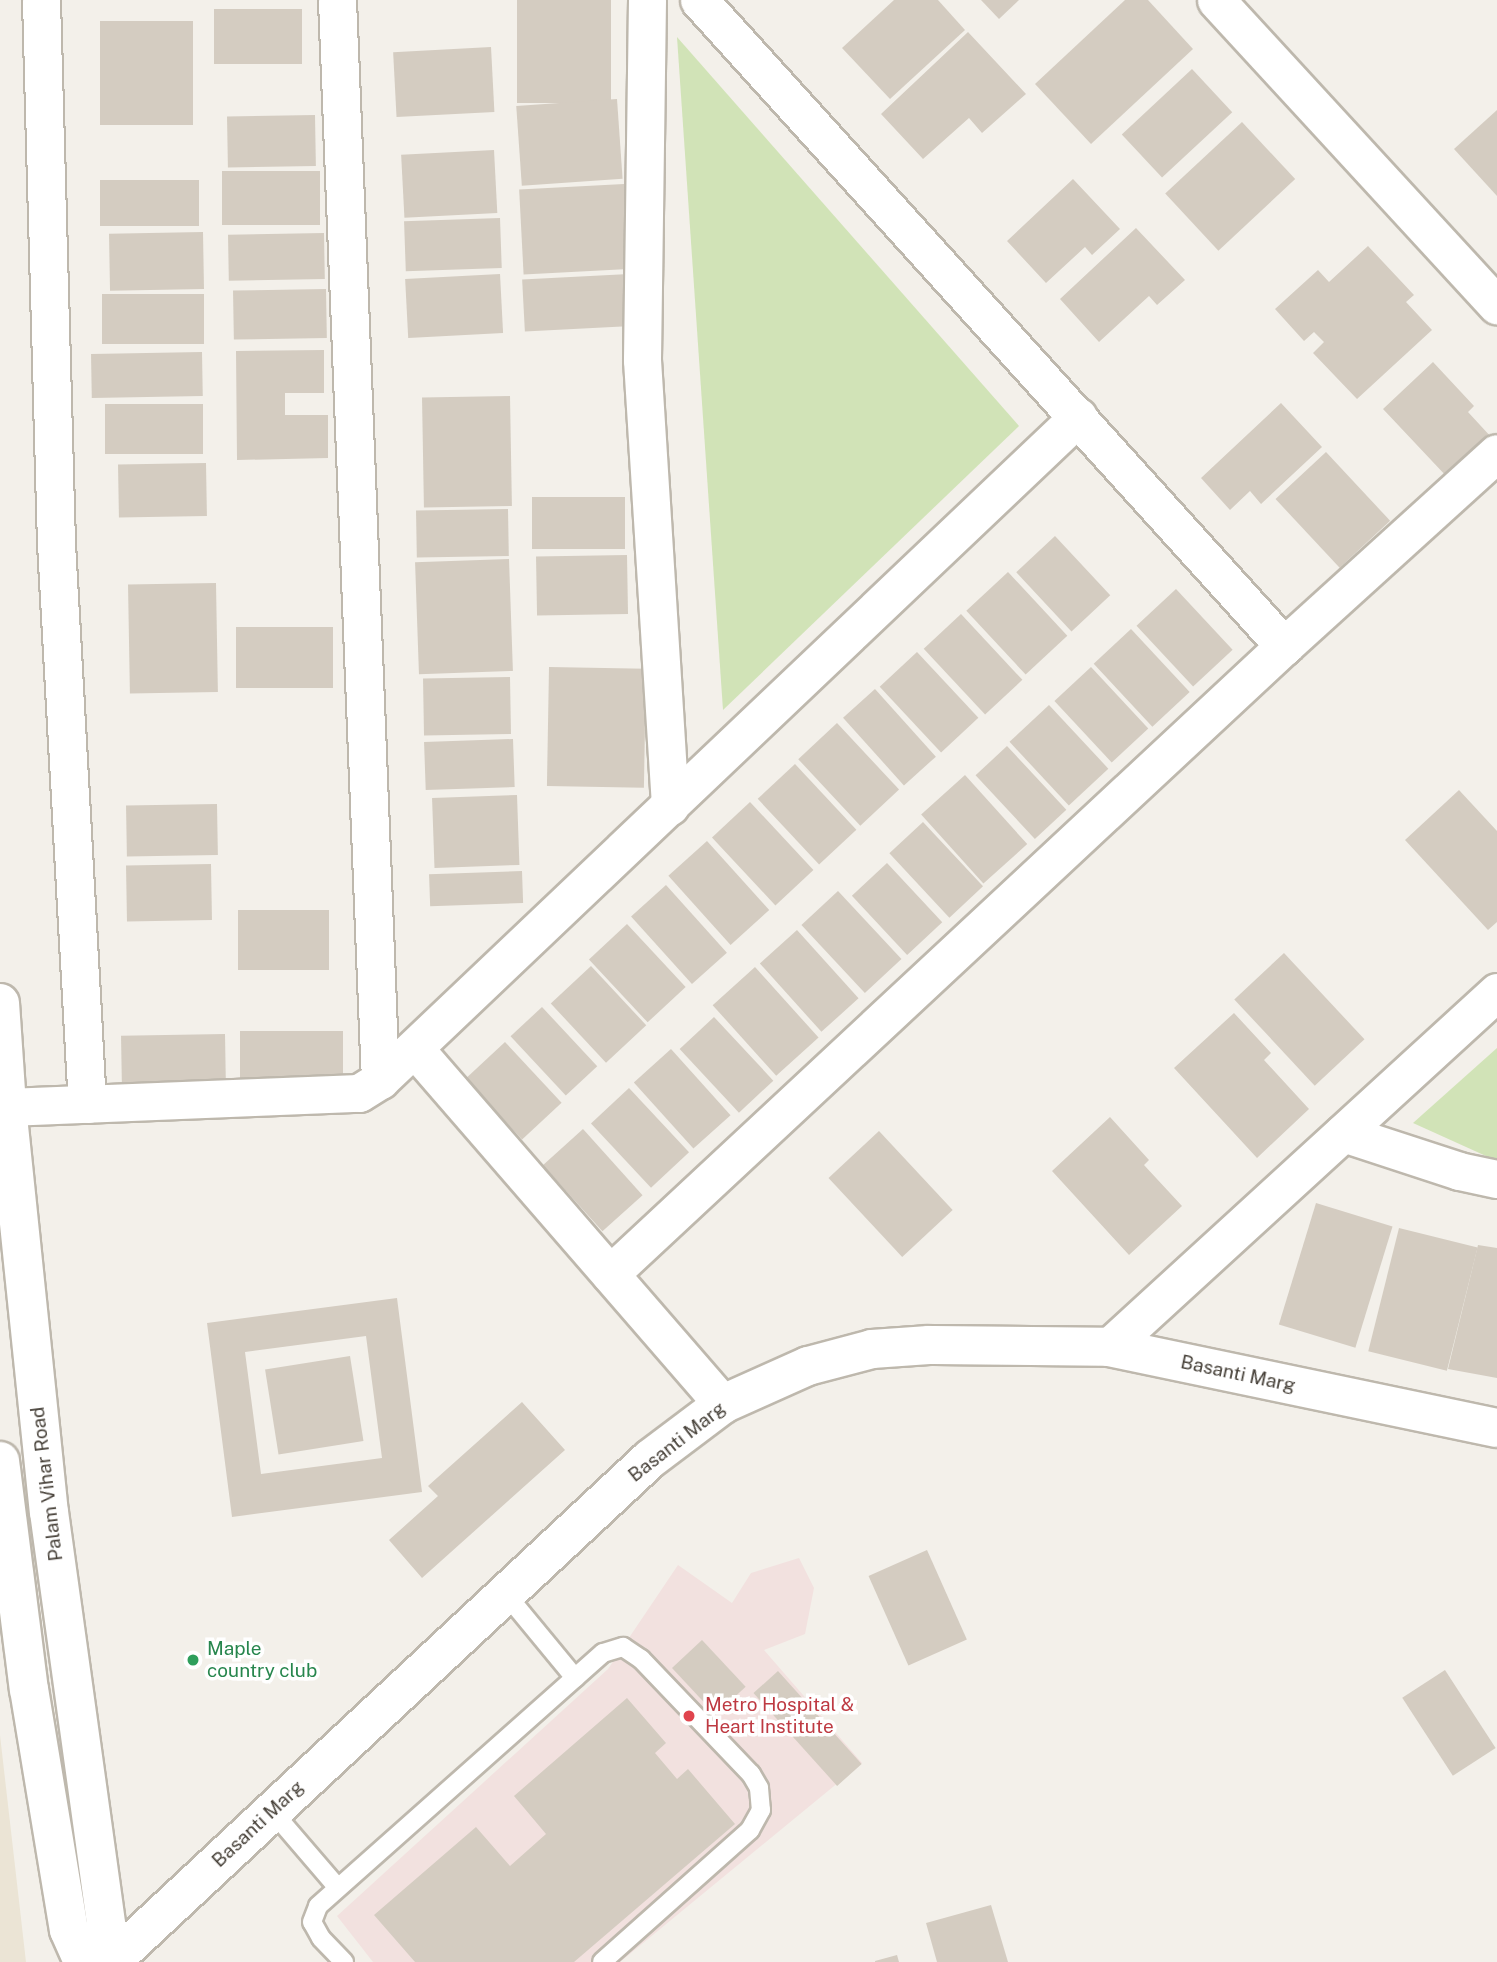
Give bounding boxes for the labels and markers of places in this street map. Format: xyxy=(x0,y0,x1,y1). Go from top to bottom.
place label: Maple country club xyxy=(207,1638,318,1682)
marker: Maple country club xyxy=(185,1652,201,1668)
place label: Metro Hospital & Heart Institute xyxy=(705,1694,854,1738)
marker: Metro Hospital & Heart Institute xyxy=(679,1706,699,1726)

